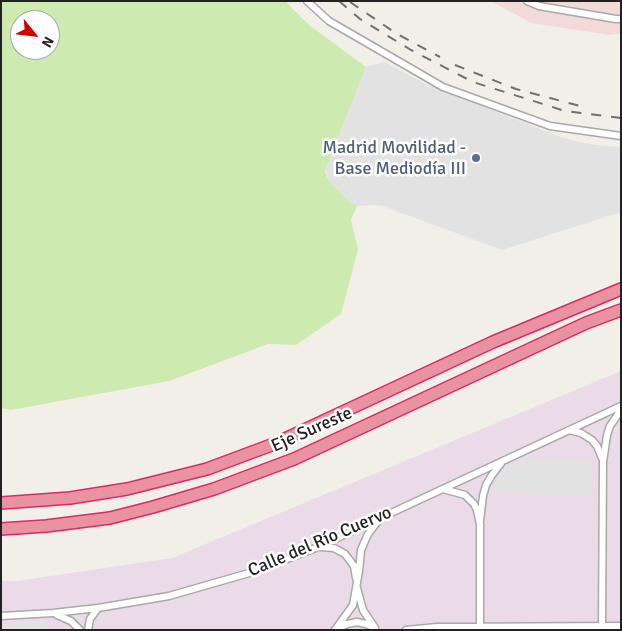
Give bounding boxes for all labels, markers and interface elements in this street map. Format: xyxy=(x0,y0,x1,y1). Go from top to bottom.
north arrow xyxy=(10,10,60,60)
text: N xyxy=(38,34,57,50)
place label: Madrid Movilidad - Base Mediodía III xyxy=(323,137,466,180)
marker: Madrid Movilidad - Base Mediodía III xyxy=(470,152,482,164)
street label: Eje Sureste xyxy=(268,403,356,457)
street label: Calle del Río Cuervo xyxy=(245,502,395,582)

